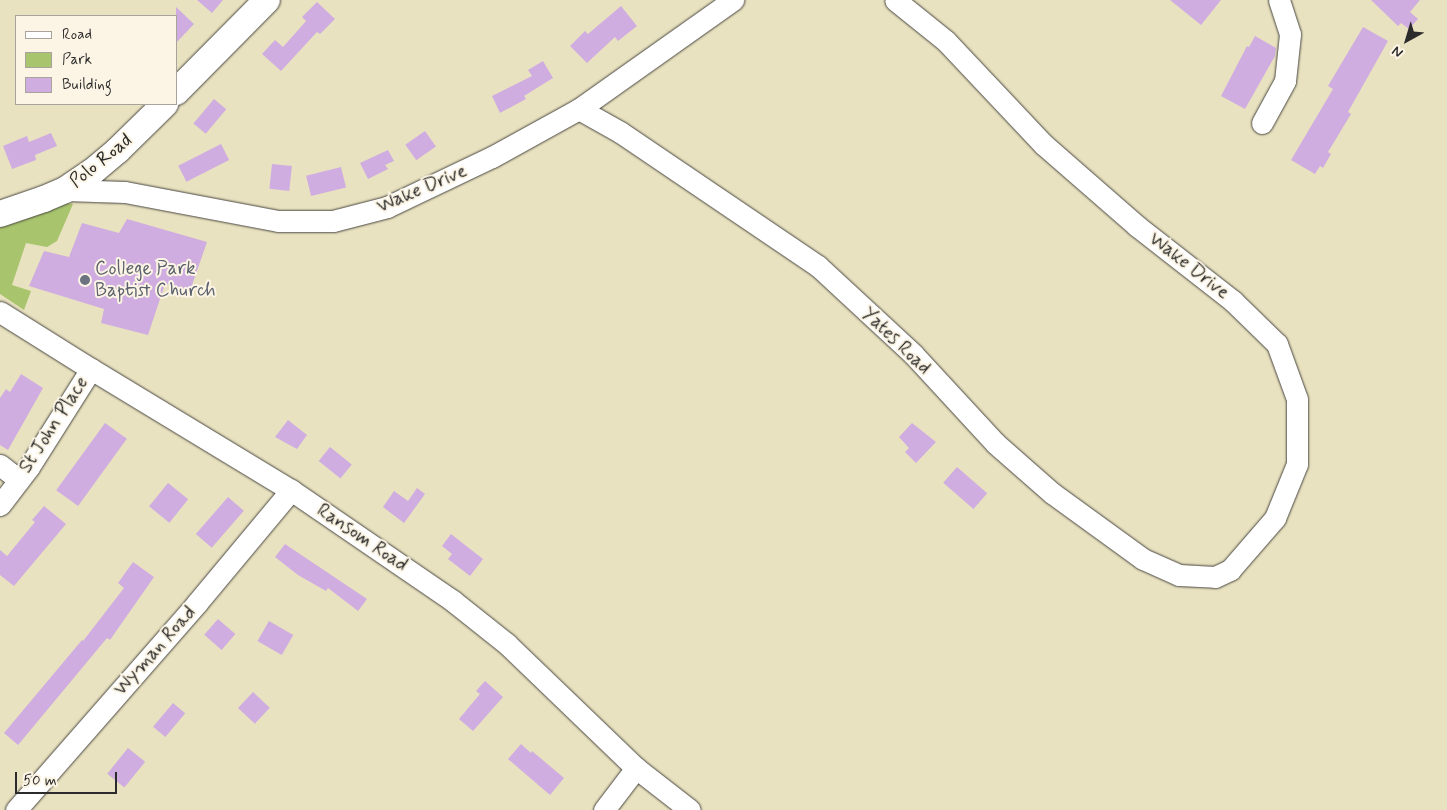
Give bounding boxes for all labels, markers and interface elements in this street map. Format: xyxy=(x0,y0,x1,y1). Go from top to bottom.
legend xyxy=(15,15,178,105)
north arrow xyxy=(1382,15,1432,65)
text: Road xyxy=(62,25,92,45)
text: N xyxy=(1388,42,1407,62)
text: Park xyxy=(62,50,92,70)
text: Building xyxy=(62,75,112,95)
street label: Polo Road xyxy=(66,129,136,193)
street label: Wake Drive xyxy=(375,160,469,218)
street label: Wake Drive xyxy=(1145,228,1233,304)
place label: College Park Baptist Church xyxy=(95,258,216,302)
marker: College Park Baptist Church xyxy=(79,274,91,286)
street label: Yates Road xyxy=(857,302,935,380)
street label: St John Place xyxy=(14,372,94,478)
street label: Ransom Road xyxy=(312,499,412,577)
street label: Wyman Road xyxy=(110,602,200,700)
scale bar xyxy=(18,762,120,794)
text: 50 m xyxy=(23,771,57,791)

